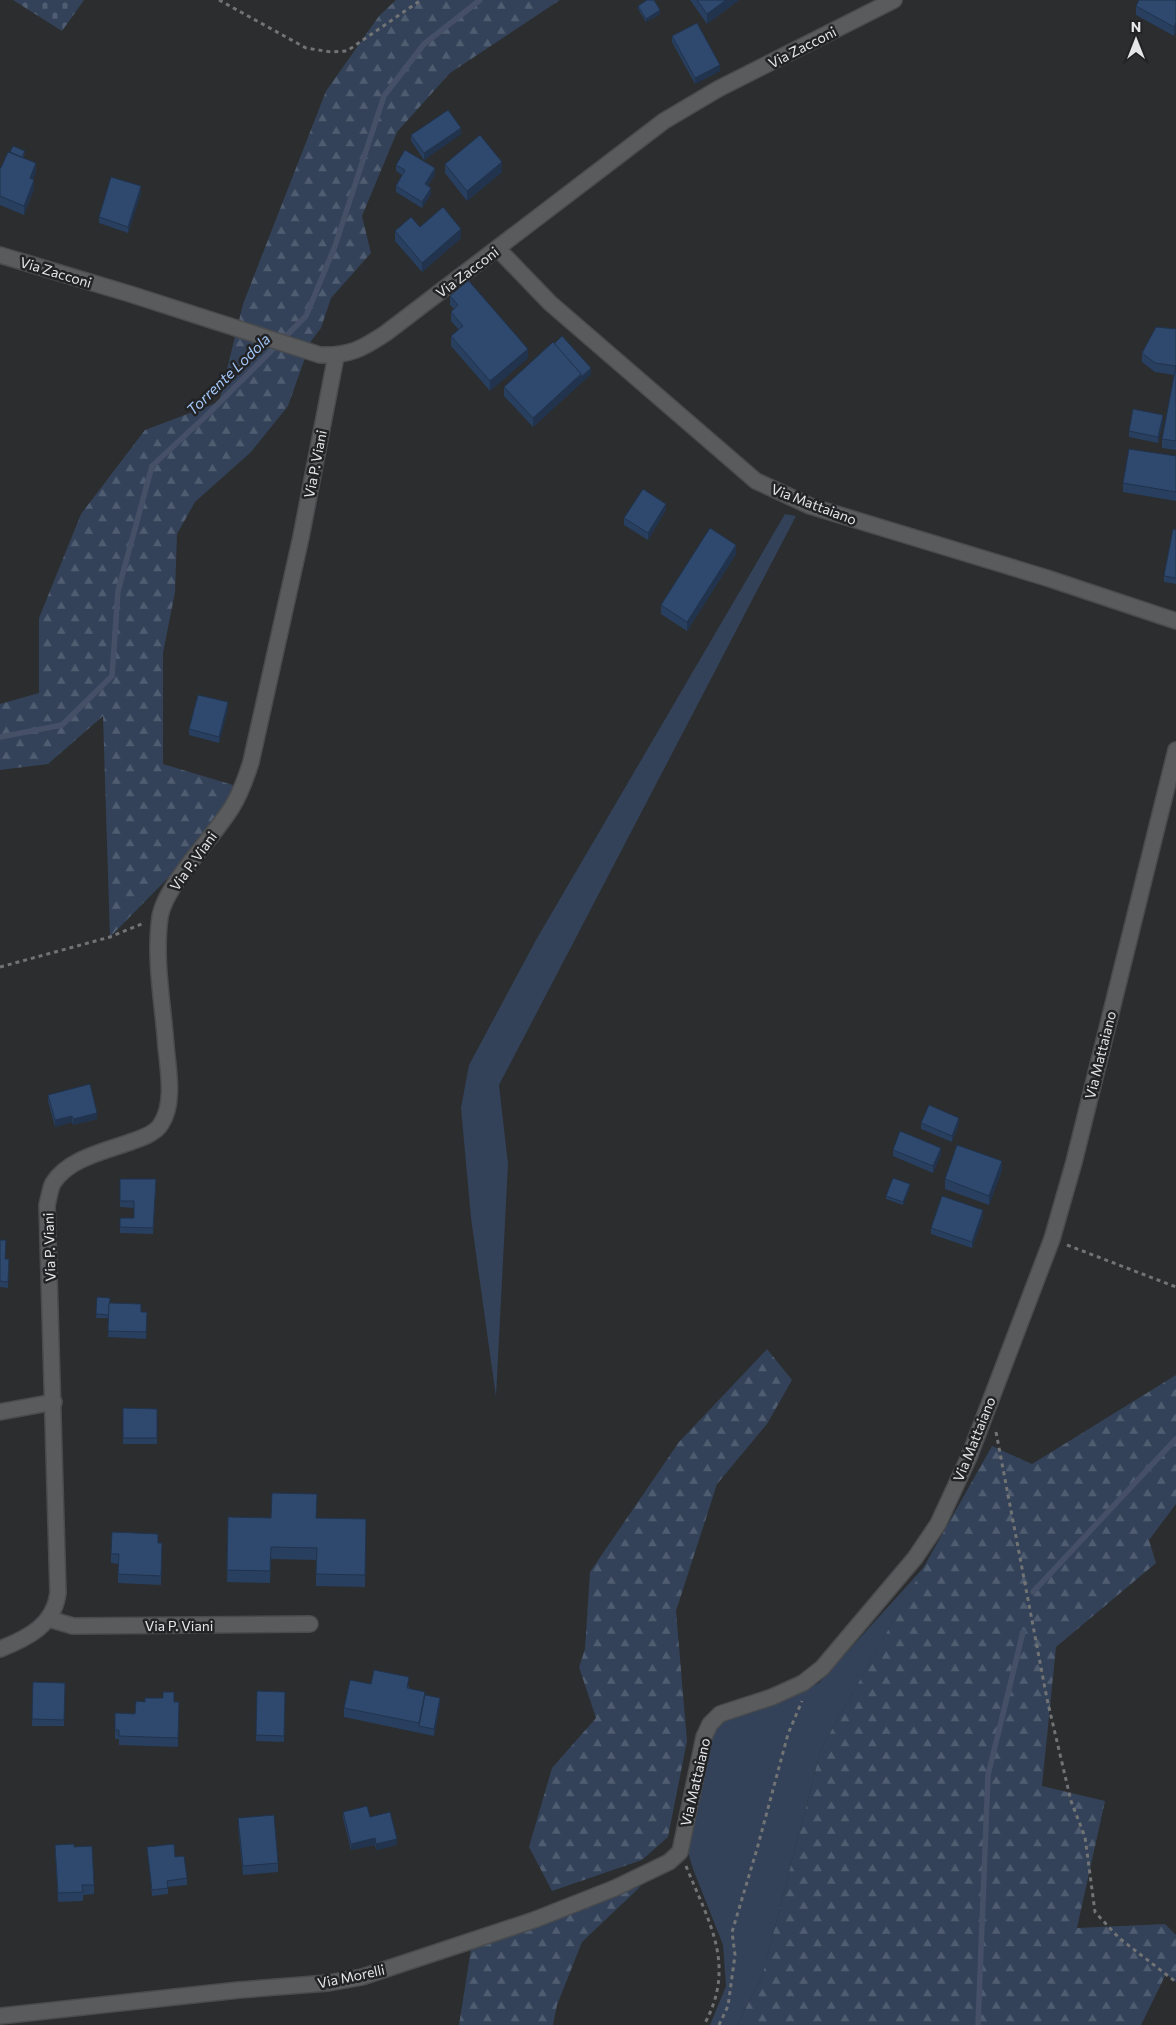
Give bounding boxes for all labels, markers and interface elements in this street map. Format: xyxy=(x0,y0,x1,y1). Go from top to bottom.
north arrow xyxy=(1111,15,1161,65)
text: N xyxy=(1131,18,1141,35)
street label: Via Zacconi xyxy=(765,23,839,71)
street label: Via Zacconi xyxy=(432,243,502,301)
street label: Via Zacconi xyxy=(18,253,94,291)
water label: Torrente Lodola xyxy=(182,329,274,418)
street label: Via P. Viani xyxy=(300,429,330,499)
street label: Via Mattaiano xyxy=(769,480,859,528)
street label: Via P. Viani xyxy=(166,828,220,894)
street label: Via Mattaiano xyxy=(1081,1009,1119,1101)
street label: Via P. Viani xyxy=(39,1212,59,1282)
street label: Via Mattaiano xyxy=(949,1394,999,1484)
street label: Via P. Viani xyxy=(145,1617,213,1634)
street label: Via Mattaiano xyxy=(677,1736,713,1828)
street label: Via Morelli xyxy=(316,1961,386,1991)

